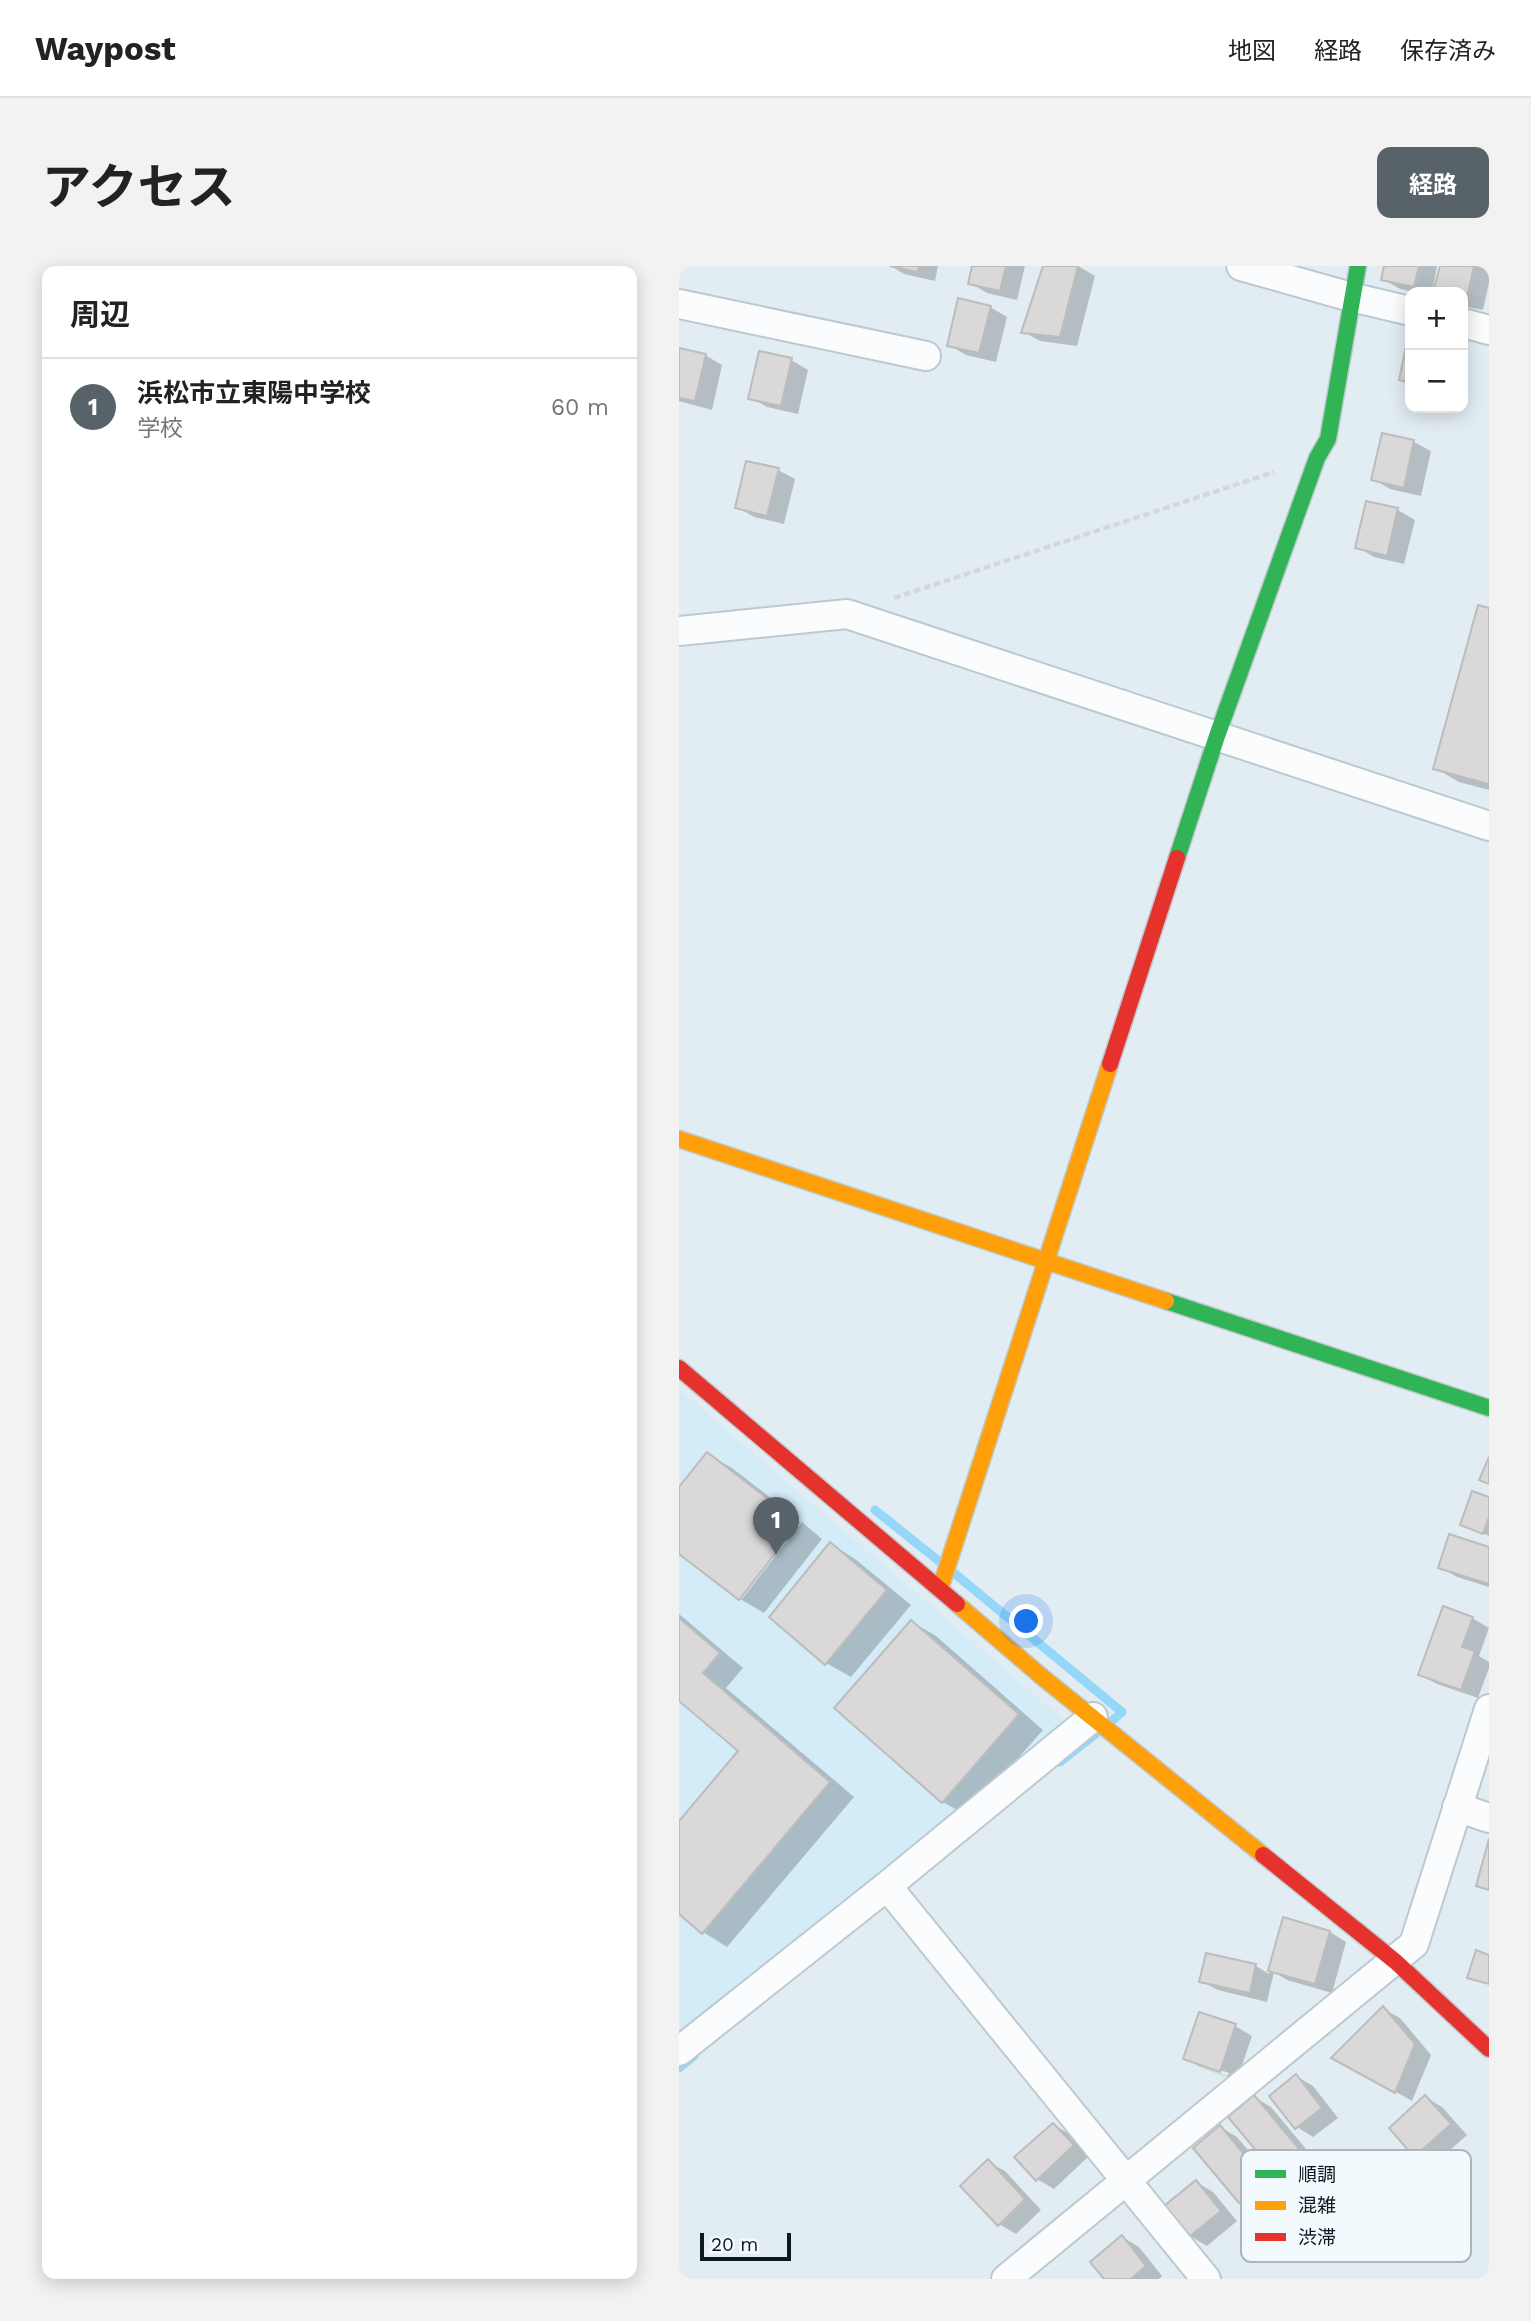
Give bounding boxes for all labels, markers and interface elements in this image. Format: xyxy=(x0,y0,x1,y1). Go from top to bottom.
text: Waypost xyxy=(35,29,176,68)
text: 地図 xyxy=(1228,37,1276,65)
text: 経路 xyxy=(1314,37,1362,65)
text: 保存済み xyxy=(1400,37,1496,65)
button: 経路 xyxy=(1377,147,1489,218)
text: アクセス xyxy=(42,158,236,216)
map controls xyxy=(1405,287,1468,413)
button: + xyxy=(1405,287,1468,350)
text: 周辺 xyxy=(70,297,130,332)
button: − xyxy=(1405,350,1468,413)
text: 浜松市立東陽中学校 xyxy=(137,378,371,408)
text: 1 xyxy=(88,394,98,421)
text: 60 m xyxy=(551,394,609,421)
text: 学校 xyxy=(137,415,183,442)
pin: 1 xyxy=(753,1497,799,1555)
your location xyxy=(1009,1604,1043,1638)
legend xyxy=(1241,2150,1471,2262)
text: 順調 xyxy=(1298,2163,1336,2186)
text: 混雑 xyxy=(1298,2194,1336,2217)
text: 渋滞 xyxy=(1298,2226,1336,2249)
scale bar xyxy=(700,2230,791,2262)
text: 20 m xyxy=(711,2233,758,2256)

